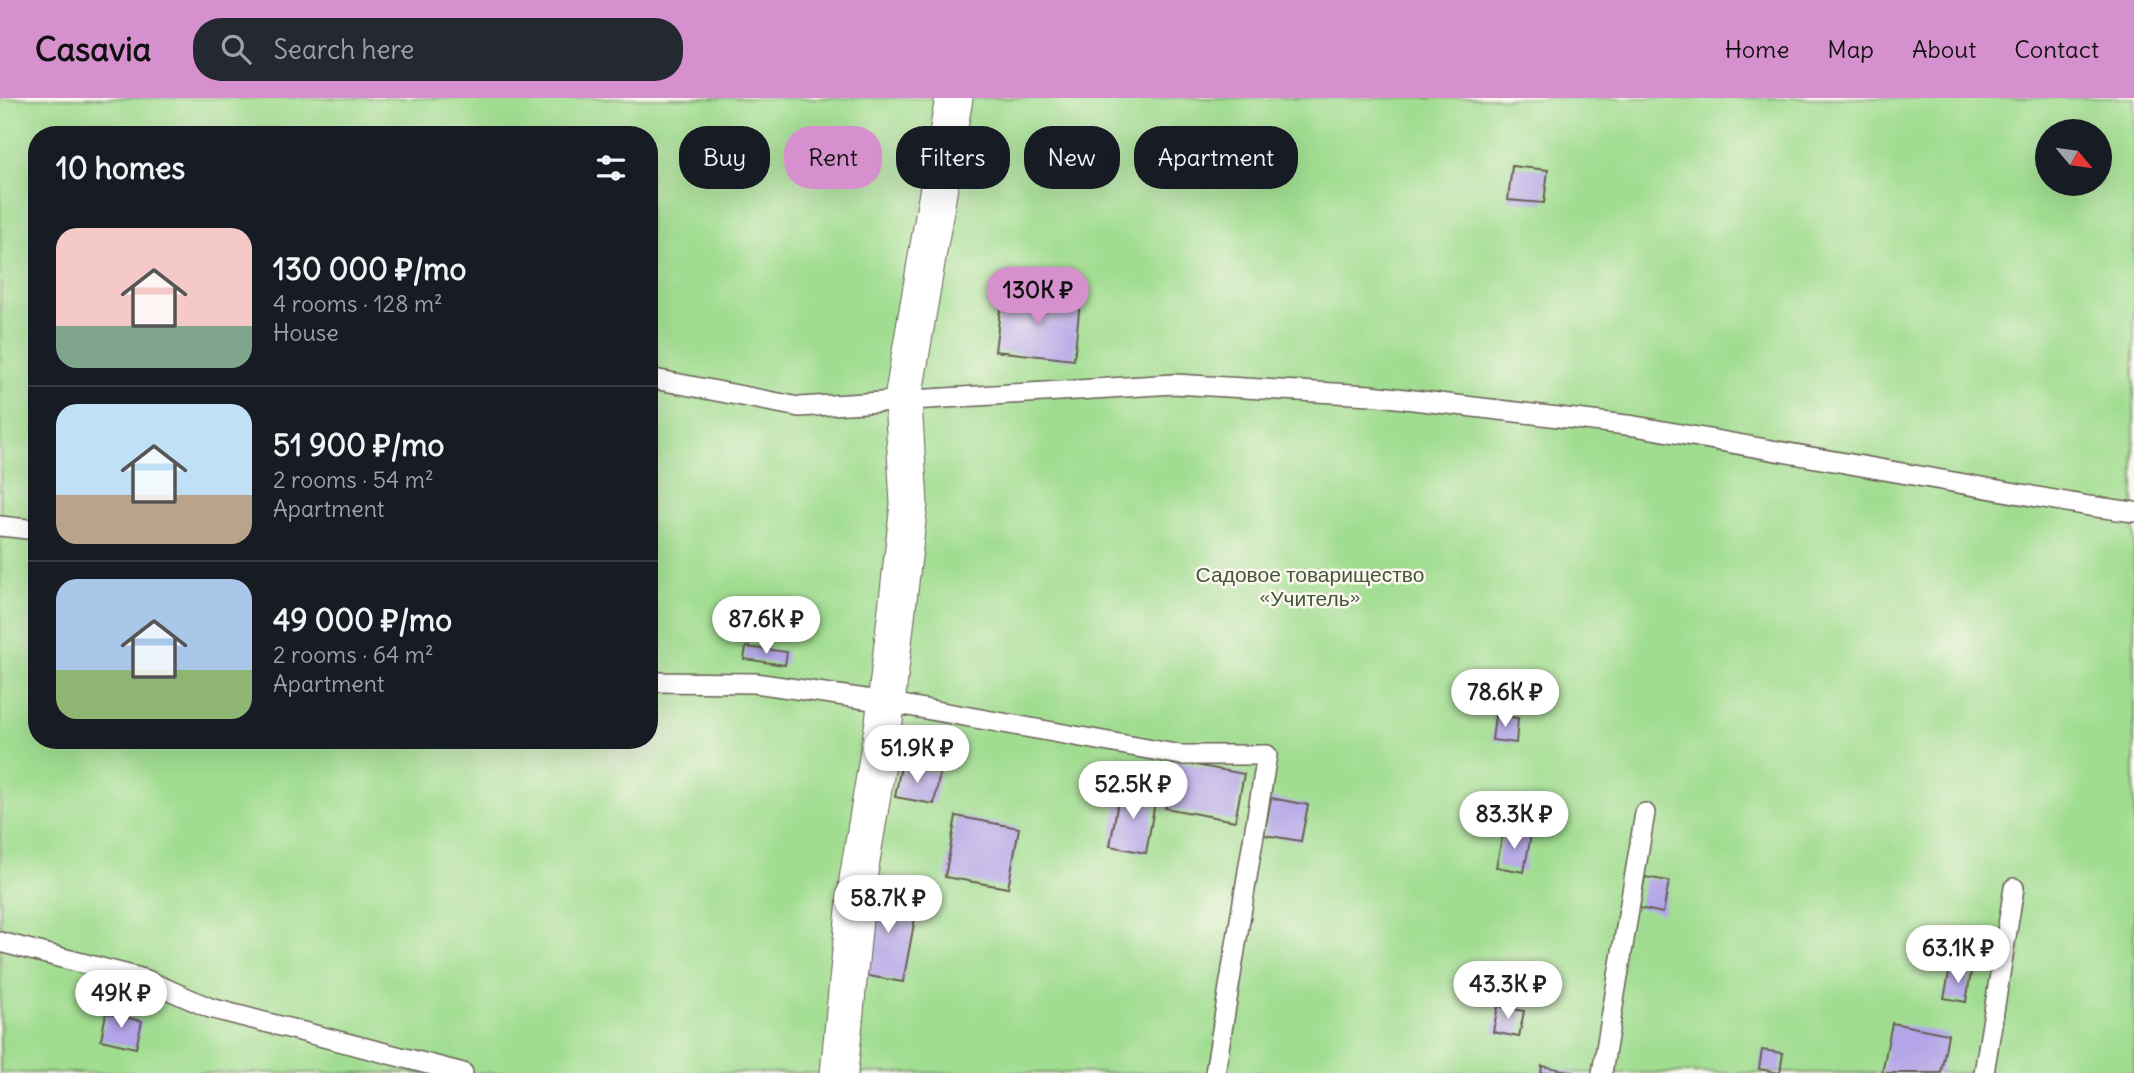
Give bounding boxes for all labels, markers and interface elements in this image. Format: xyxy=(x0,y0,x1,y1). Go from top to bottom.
search box xyxy=(193,18,683,81)
text: Casavia xyxy=(35,28,151,70)
icon: search xyxy=(217,30,255,68)
text: Search here xyxy=(273,33,414,66)
text: Home xyxy=(1725,34,1789,64)
text: Map xyxy=(1827,34,1874,64)
text: About xyxy=(1912,34,1976,64)
text: Contact xyxy=(2014,34,2099,64)
north arrow xyxy=(2035,119,2112,196)
map controls xyxy=(2035,119,2112,196)
chip: Buy xyxy=(679,126,770,189)
chip: Rent xyxy=(784,126,882,189)
chip: Filters xyxy=(896,126,1010,189)
chip: New xyxy=(1024,126,1120,189)
chip: Apartment xyxy=(1134,126,1298,189)
text: 10 homes xyxy=(56,149,185,187)
icon: filters xyxy=(592,149,630,187)
text: 130 000 ₽/mo xyxy=(273,250,466,288)
icon: home xyxy=(112,256,196,340)
pin: 130K ₽ xyxy=(981,268,1095,327)
text: 130K ₽ xyxy=(1003,275,1073,304)
text: 4 rooms · 128 m² xyxy=(273,289,443,318)
text: House xyxy=(273,318,339,347)
text: 51 900 ₽/mo xyxy=(273,426,444,464)
icon: home xyxy=(112,432,196,516)
text: 2 rooms · 54 m² xyxy=(273,465,434,494)
text: Apartment xyxy=(273,494,385,523)
park label: Садовое товарищество «Учитель» xyxy=(1196,561,1424,612)
pin: 87.6K ₽ xyxy=(701,596,831,656)
text: 49 000 ₽/mo xyxy=(273,601,452,639)
text: 87.6K ₽ xyxy=(728,604,804,633)
icon: home xyxy=(112,607,196,691)
text: 2 rooms · 64 m² xyxy=(273,640,434,669)
text: Apartment xyxy=(273,669,385,698)
pin: 78.6K ₽ xyxy=(1440,670,1570,729)
text: 78.6K ₽ xyxy=(1467,677,1543,706)
pin: 51.9K ₽ xyxy=(852,726,982,785)
text: 51.9K ₽ xyxy=(880,733,954,762)
pin: 52.5K ₽ xyxy=(1068,762,1198,821)
text: 52.5K ₽ xyxy=(1095,769,1171,798)
pin: 83.3K ₽ xyxy=(1449,792,1579,851)
text: 83.3K ₽ xyxy=(1475,799,1553,828)
pin: 58.7K ₽ xyxy=(823,876,953,935)
text: 58.7K ₽ xyxy=(850,883,926,912)
pin: 63.1K ₽ xyxy=(1893,926,2023,985)
text: 63.1K ₽ xyxy=(1922,933,1994,962)
pin: 43.3K ₽ xyxy=(1443,962,1573,1021)
text: 43.3K ₽ xyxy=(1469,969,1547,998)
pin: 49K ₽ xyxy=(72,970,170,1030)
text: 49K ₽ xyxy=(91,978,151,1007)

